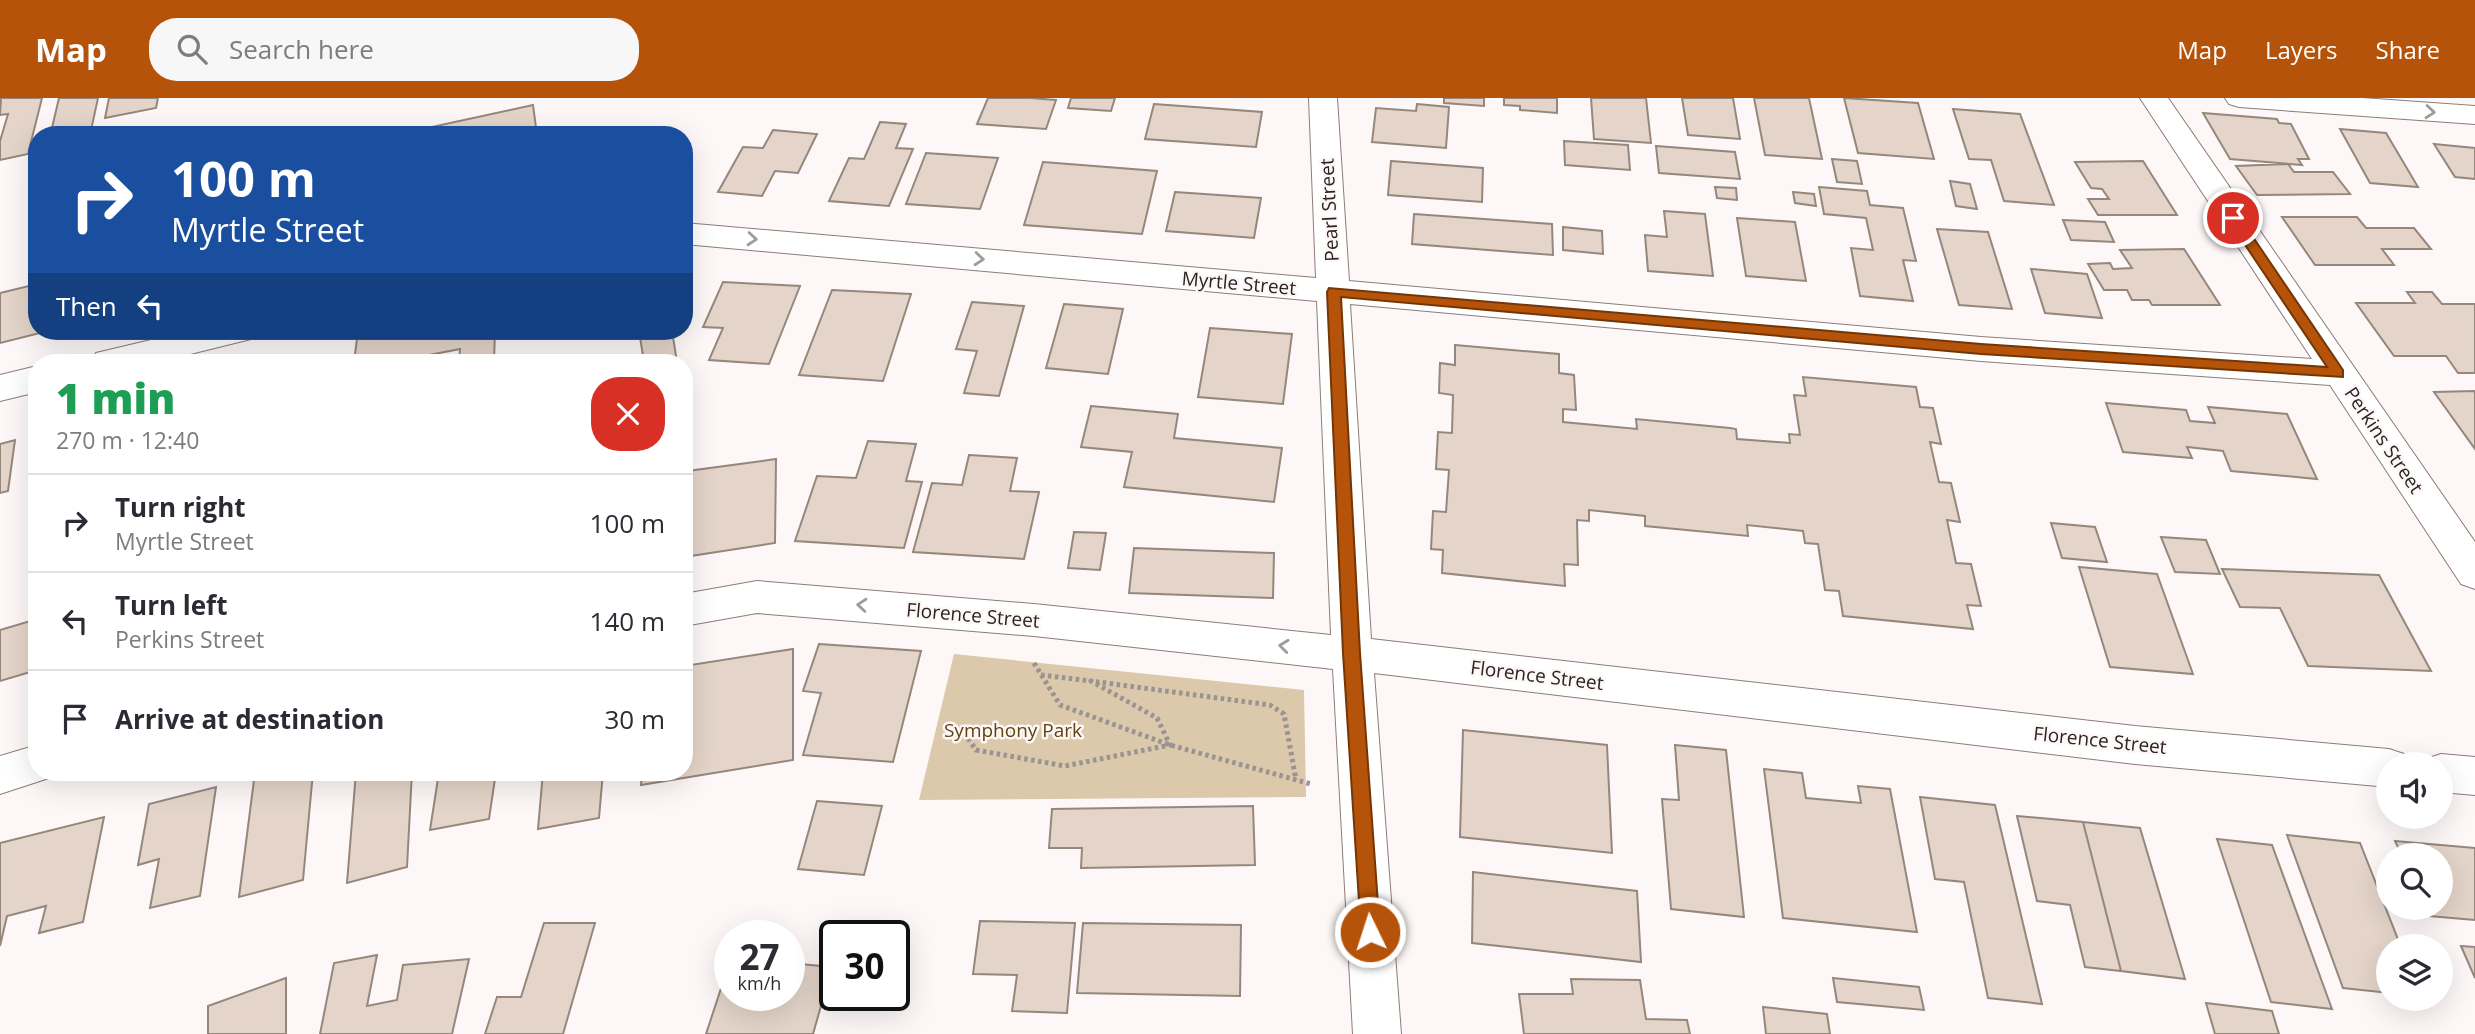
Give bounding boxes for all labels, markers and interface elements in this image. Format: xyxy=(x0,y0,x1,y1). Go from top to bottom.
search box xyxy=(149,18,639,81)
text: Map xyxy=(35,27,107,72)
icon: search xyxy=(173,30,211,68)
text: Search here xyxy=(229,31,374,67)
text: Map xyxy=(2177,33,2227,66)
text: Layers xyxy=(2265,33,2338,66)
text: Share xyxy=(2376,33,2440,66)
one-way arrow xyxy=(2424,104,2435,119)
text: 100 m xyxy=(171,145,316,211)
icon: right xyxy=(56,154,147,245)
street label: Pearl Street xyxy=(1313,158,1345,262)
pin xyxy=(2203,188,2263,248)
icon: arrive xyxy=(2214,199,2252,237)
text: Myrtle Street xyxy=(171,208,364,251)
one-way arrow xyxy=(747,231,758,246)
one-way arrow xyxy=(973,252,985,267)
street label: Myrtle Street xyxy=(1181,265,1297,301)
icon: left xyxy=(131,287,169,325)
text: Then xyxy=(56,288,117,324)
text: 1 min xyxy=(56,369,175,426)
button: close xyxy=(591,377,665,451)
street label: Perkins Street xyxy=(2339,382,2429,499)
text: 270 m · 12:40 xyxy=(56,424,199,456)
text: Turn right xyxy=(115,489,246,525)
icon: right xyxy=(56,504,94,542)
text: 100 m xyxy=(590,505,665,541)
text: Myrtle Street xyxy=(115,525,254,557)
text: Turn left xyxy=(115,587,227,623)
street label: Florence Street xyxy=(905,596,1041,634)
one-way arrow xyxy=(856,598,867,613)
icon: left xyxy=(56,602,94,640)
text: 140 m xyxy=(590,603,665,639)
text: Perkins Street xyxy=(115,623,264,655)
one-way arrow xyxy=(1278,639,1289,654)
street label: Florence Street xyxy=(1469,654,1605,696)
icon: arrive xyxy=(56,700,94,738)
text: Arrive at destination xyxy=(115,701,384,737)
text: 30 m xyxy=(604,701,665,737)
park label: Symphony Park xyxy=(944,717,1082,743)
street label: Florence Street xyxy=(2032,720,2168,760)
map controls xyxy=(2376,752,2453,1011)
button: sound xyxy=(2376,752,2453,829)
button: search xyxy=(2376,843,2453,920)
position arrow xyxy=(1333,895,1407,969)
speed limit sign: 30 xyxy=(819,920,910,1011)
text: 27 xyxy=(739,933,780,980)
button: layers xyxy=(2376,934,2453,1011)
text: km/h xyxy=(738,971,781,995)

